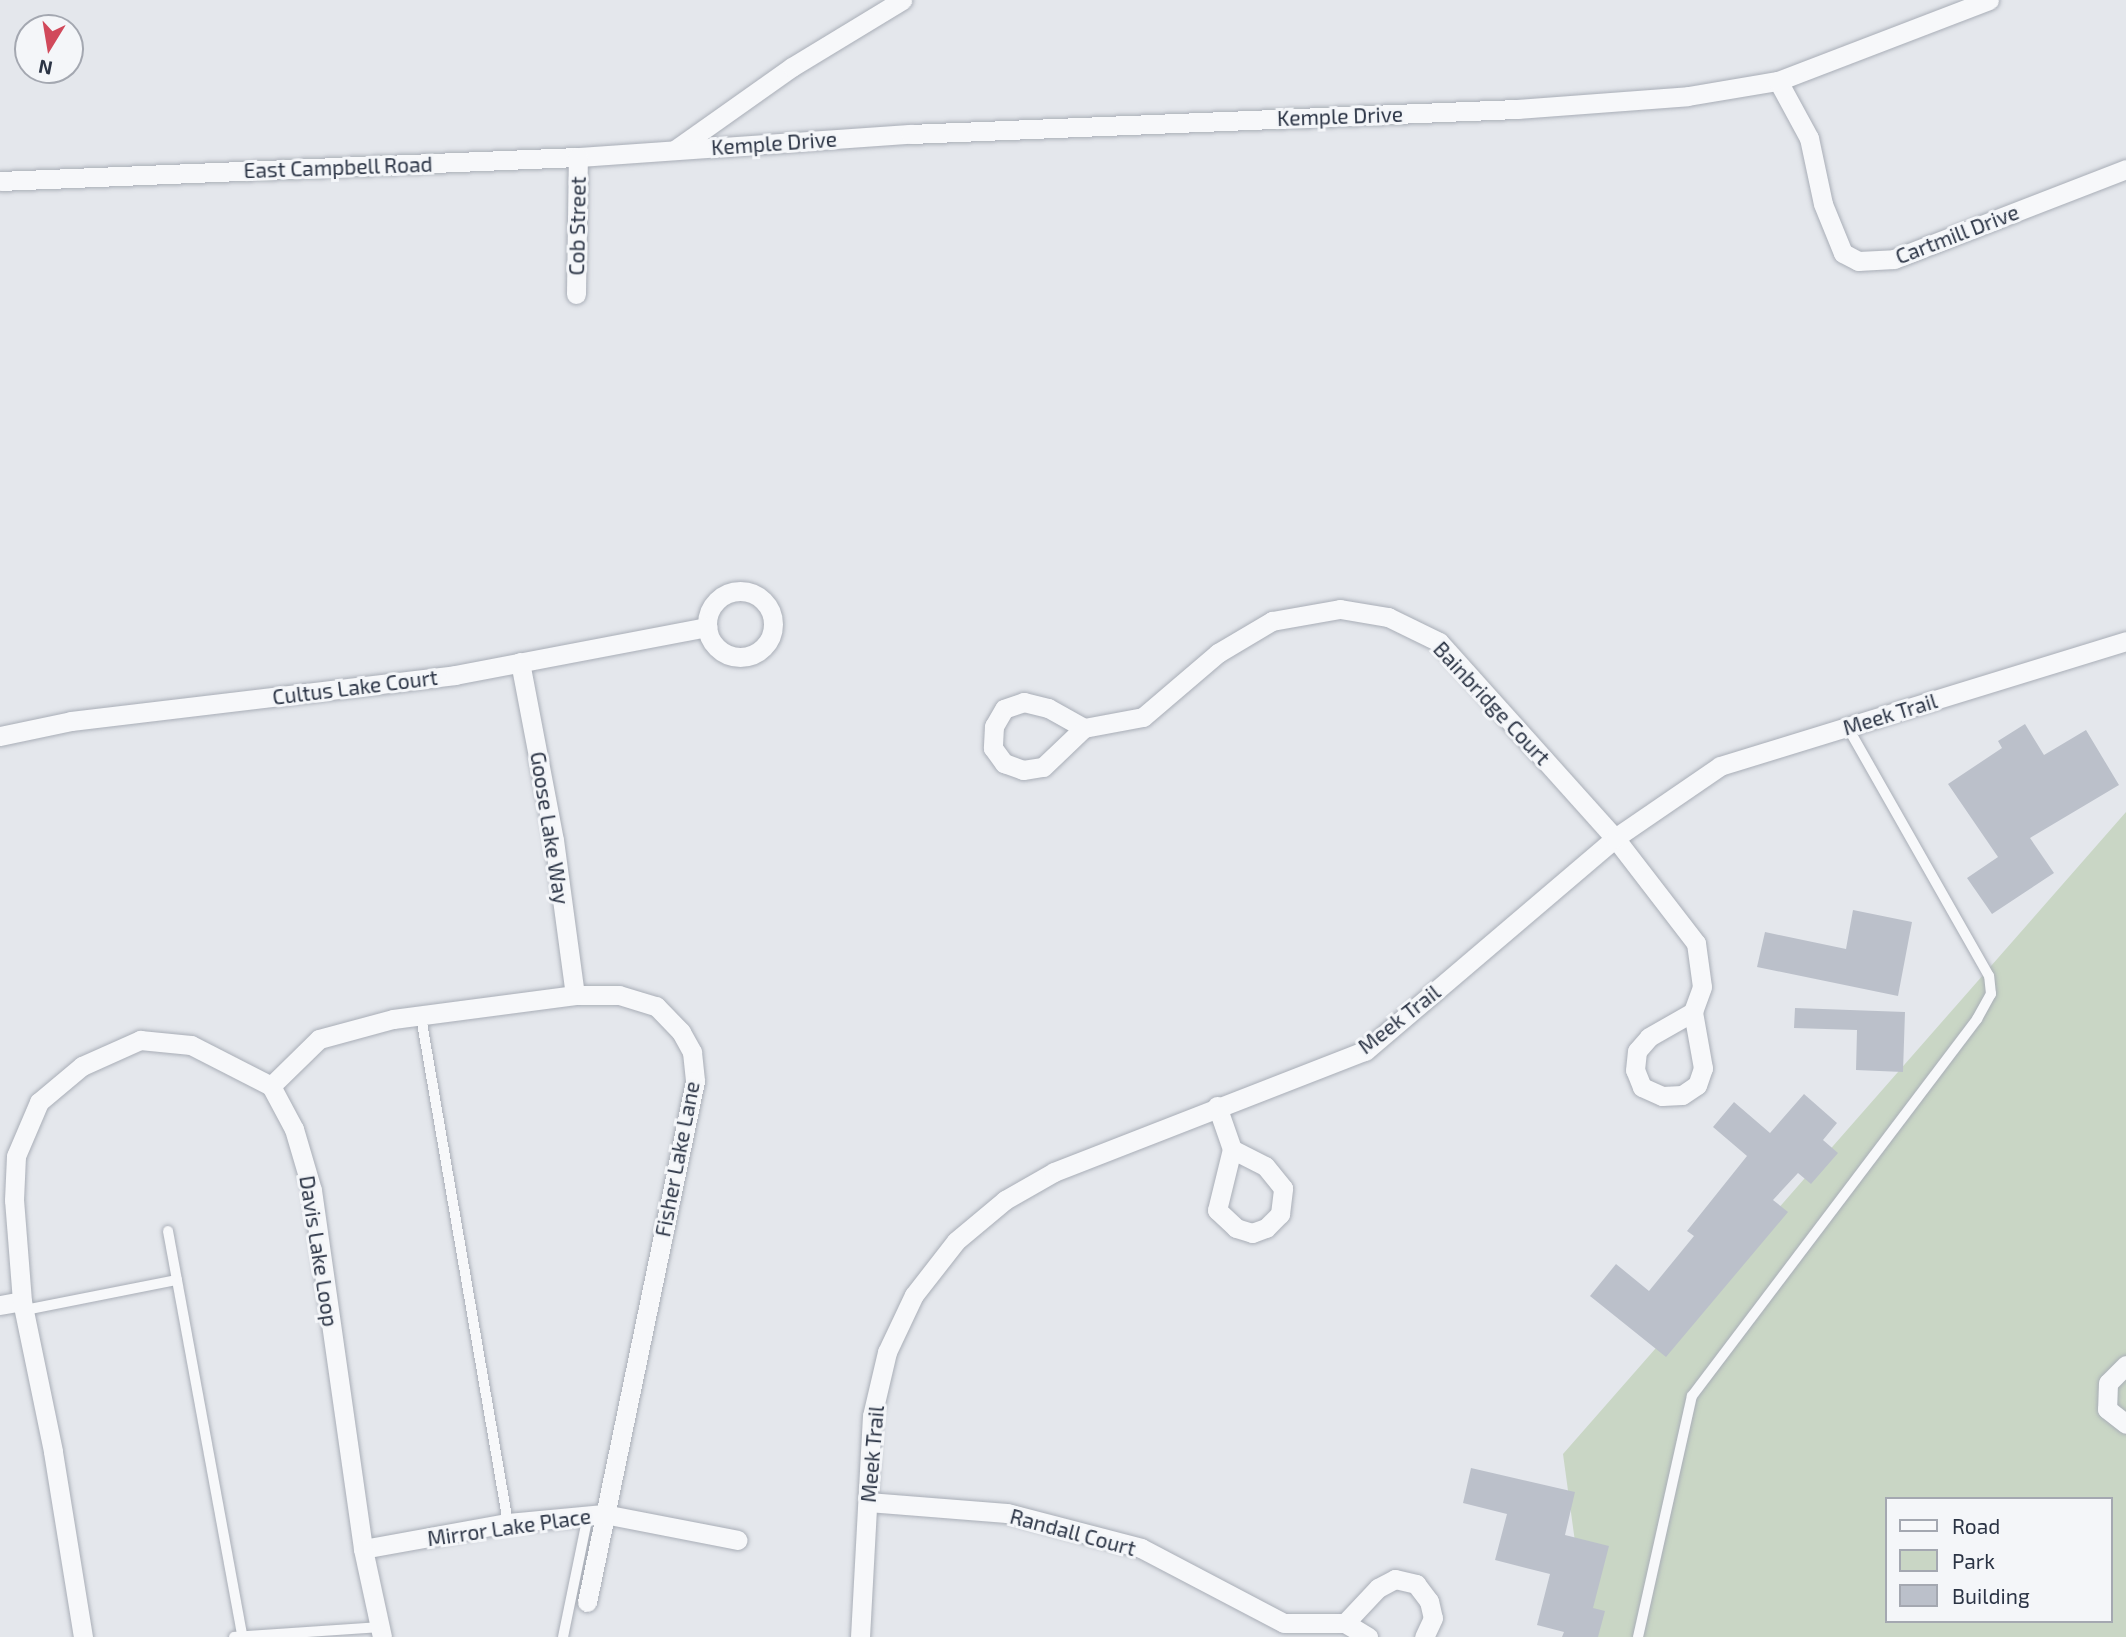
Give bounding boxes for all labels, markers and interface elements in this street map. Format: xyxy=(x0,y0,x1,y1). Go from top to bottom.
north arrow xyxy=(14,14,84,84)
text: N xyxy=(36,56,54,81)
street label: Kemple Drive xyxy=(1277,101,1403,131)
street label: Kemple Drive xyxy=(710,126,838,160)
street label: East Campbell Road xyxy=(243,151,433,183)
street label: Cob Street xyxy=(564,176,590,276)
street label: Cartmill Drive xyxy=(1892,199,2022,269)
street label: Bainbridge Court xyxy=(1428,636,1556,770)
street label: Cultus Lake Court xyxy=(271,664,439,710)
street label: Meek Trail xyxy=(1839,688,1941,740)
street label: Goose Lake Way xyxy=(525,750,575,906)
street label: Meek Trail xyxy=(1353,979,1445,1059)
street label: Fisher Lake Lane xyxy=(650,1079,704,1239)
street label: Davis Lake Loop xyxy=(295,1174,343,1328)
street label: Meek Trail xyxy=(855,1404,889,1504)
legend xyxy=(1884,1497,2112,1623)
street label: Mirror Lake Place xyxy=(425,1503,593,1551)
street label: Randall Court xyxy=(1007,1503,1139,1561)
text: Road xyxy=(1952,1513,2000,1538)
text: Park xyxy=(1952,1548,1995,1573)
text: Building xyxy=(1952,1583,2030,1608)

